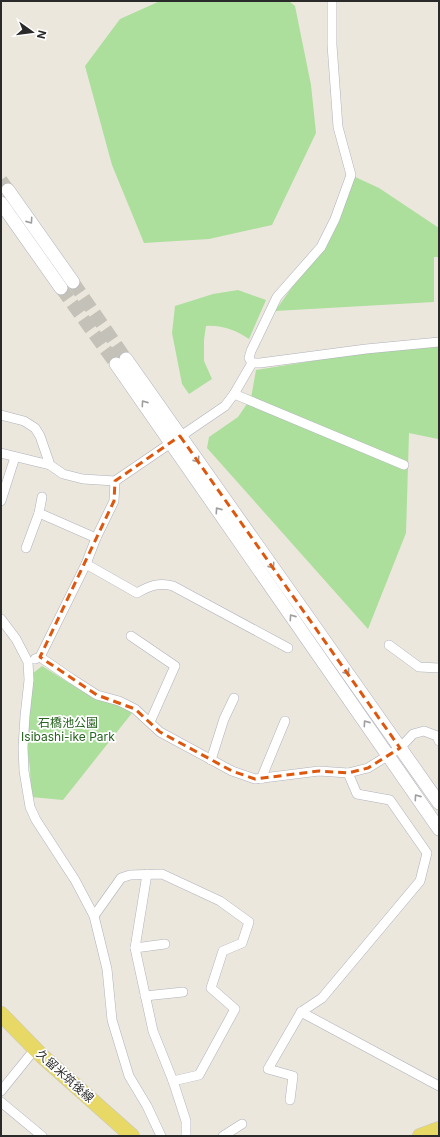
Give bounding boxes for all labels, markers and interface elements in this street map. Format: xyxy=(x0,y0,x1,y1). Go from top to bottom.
north arrow xyxy=(12,12,52,52)
text: N xyxy=(34,29,50,40)
one-way arrow xyxy=(25,217,32,224)
one-way arrow xyxy=(141,400,148,407)
one-way arrow xyxy=(192,455,199,462)
one-way arrow xyxy=(216,507,223,514)
one-way arrow xyxy=(267,562,275,569)
one-way arrow xyxy=(290,614,297,621)
one-way arrow xyxy=(342,668,349,675)
park label: 石橋池公園 Isibashi-ike Park xyxy=(21,715,115,744)
one-way arrow xyxy=(364,721,371,728)
one-way arrow xyxy=(414,794,422,801)
street label: 久留米筑後線 xyxy=(34,1046,97,1105)

